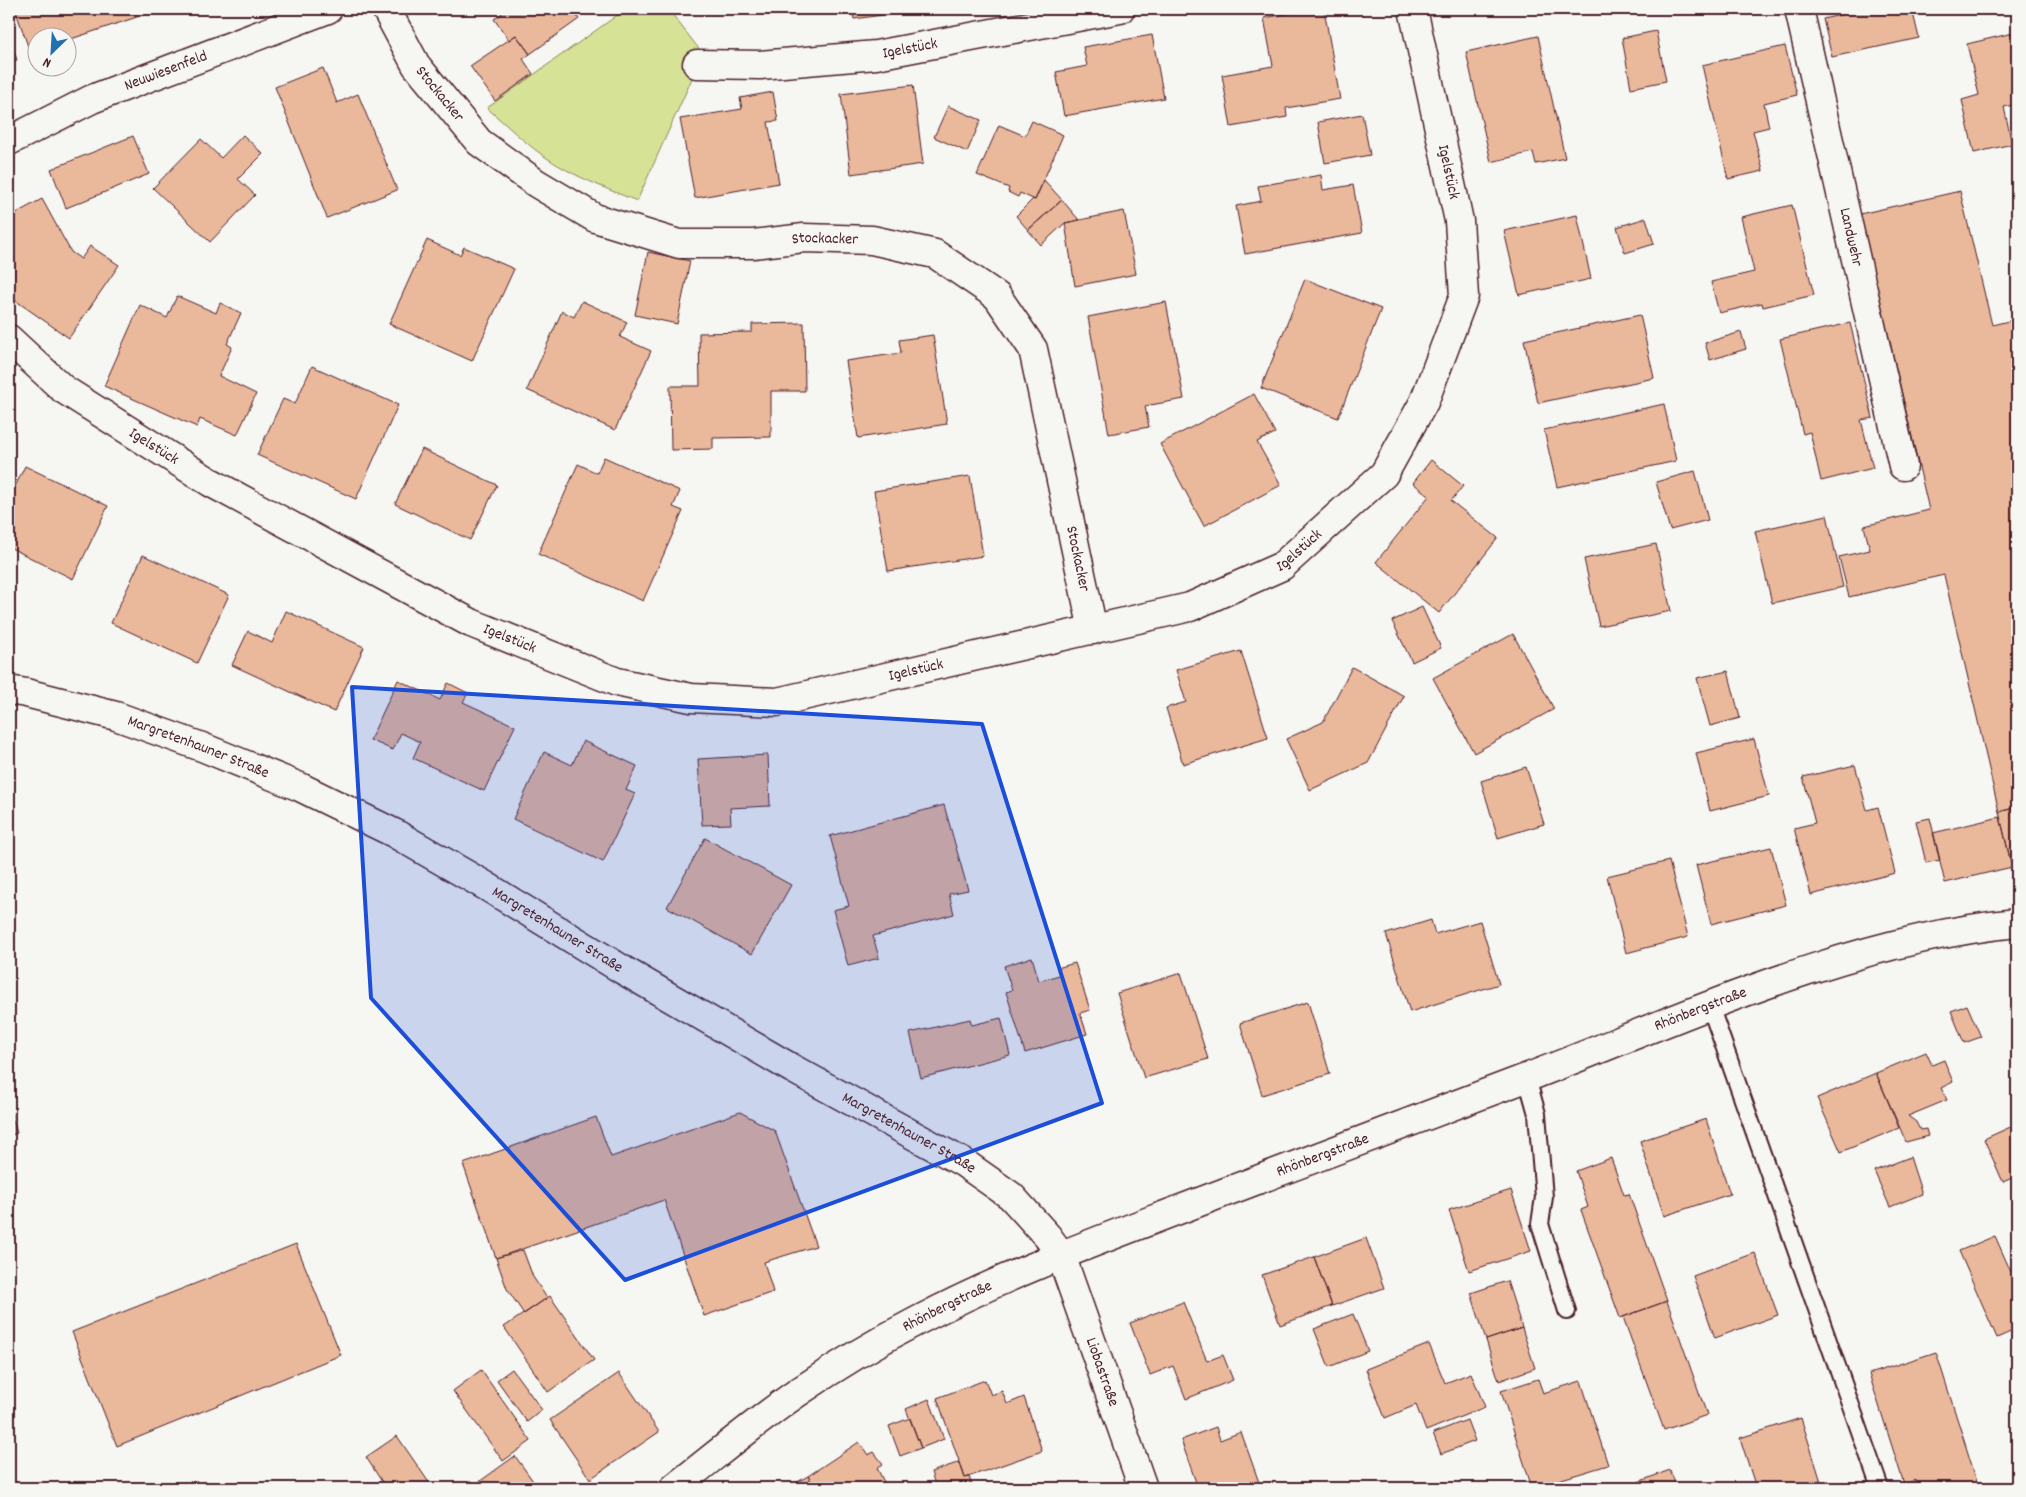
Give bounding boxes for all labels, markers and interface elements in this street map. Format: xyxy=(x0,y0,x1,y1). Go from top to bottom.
north arrow xyxy=(28,28,78,78)
street label: Igelstück xyxy=(881,32,939,65)
street label: Neuwiesenfeld xyxy=(121,45,211,97)
text: N xyxy=(40,51,55,72)
street label: Stockacker xyxy=(410,61,470,127)
street label: Igelstück xyxy=(1431,143,1465,201)
street label: Landwehr xyxy=(1833,206,1869,269)
street label: Stockacker xyxy=(790,227,859,251)
street label: Igelstück xyxy=(124,422,183,471)
street label: Igelstück xyxy=(1273,523,1327,578)
street label: Stockacker xyxy=(1060,524,1096,594)
street label: Igelstück xyxy=(480,618,540,660)
street label: Igelstück xyxy=(886,653,945,687)
street label: Margretenhauner Straße xyxy=(124,710,273,785)
street label: Margretenhauner Straße xyxy=(487,881,627,979)
street label: Rhönbergstraße xyxy=(1651,981,1750,1037)
street label: Margretenhauner Straße xyxy=(838,1087,981,1179)
street label: Rhönbergstraße xyxy=(1273,1127,1372,1183)
street label: Rhönbergstraße xyxy=(898,1275,996,1338)
street label: Liobastraße xyxy=(1079,1334,1125,1410)

